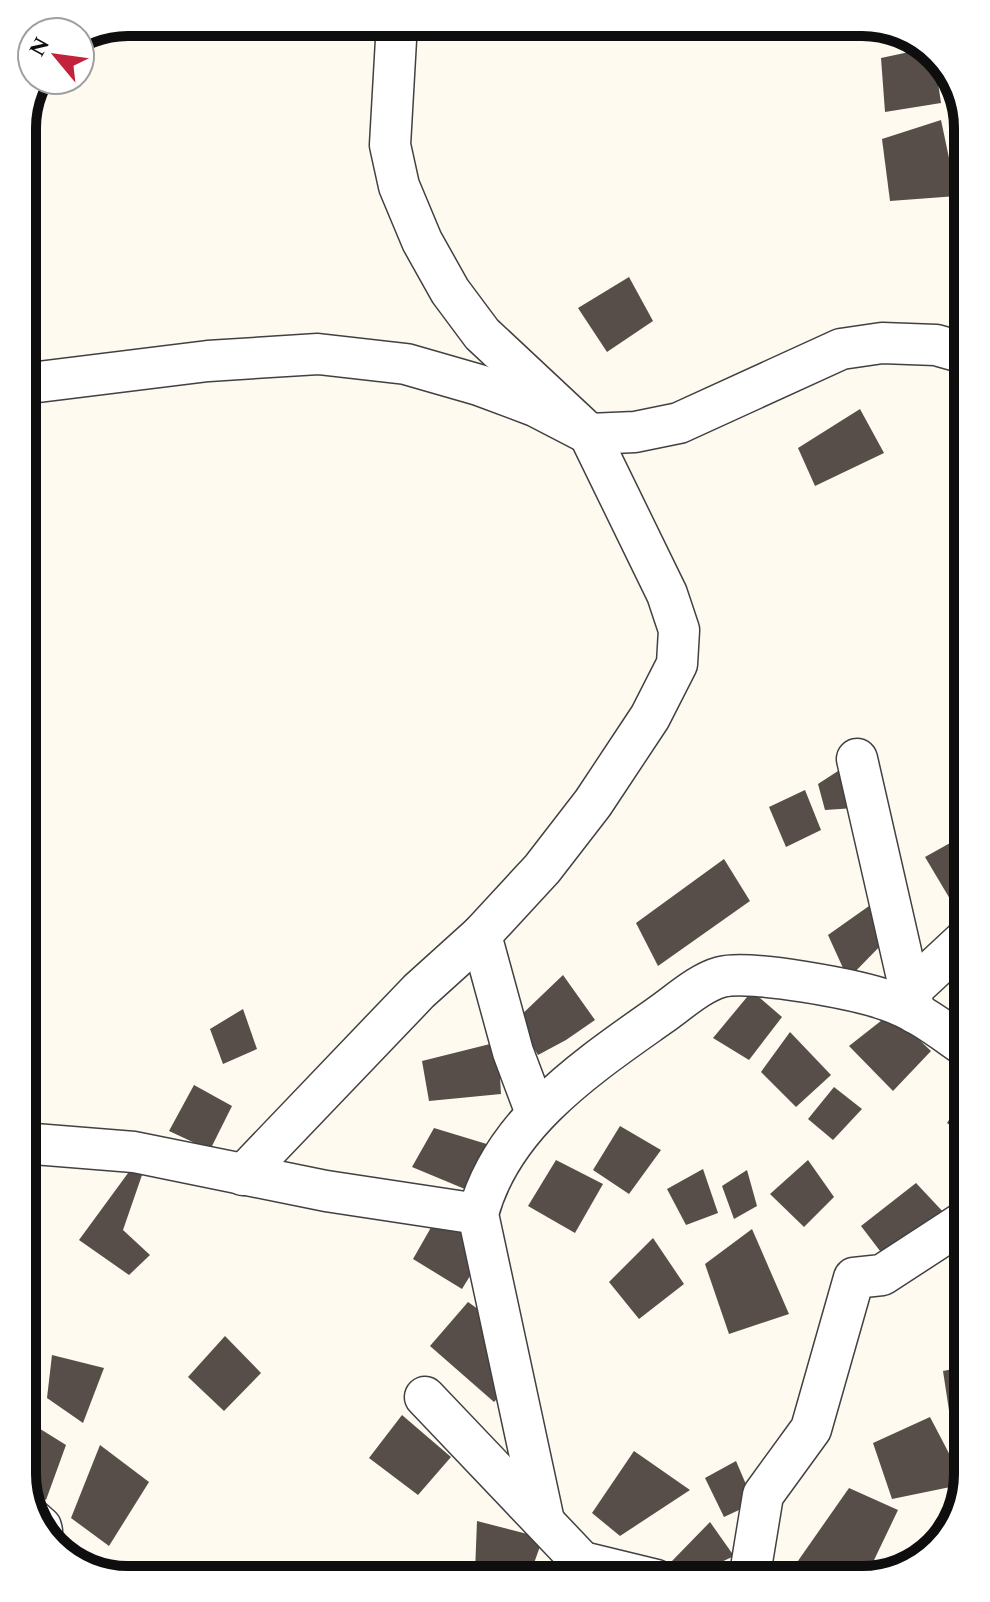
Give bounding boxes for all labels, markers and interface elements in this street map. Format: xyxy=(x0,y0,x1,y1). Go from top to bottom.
north arrow xyxy=(16,16,96,96)
text: N xyxy=(21,31,59,63)

